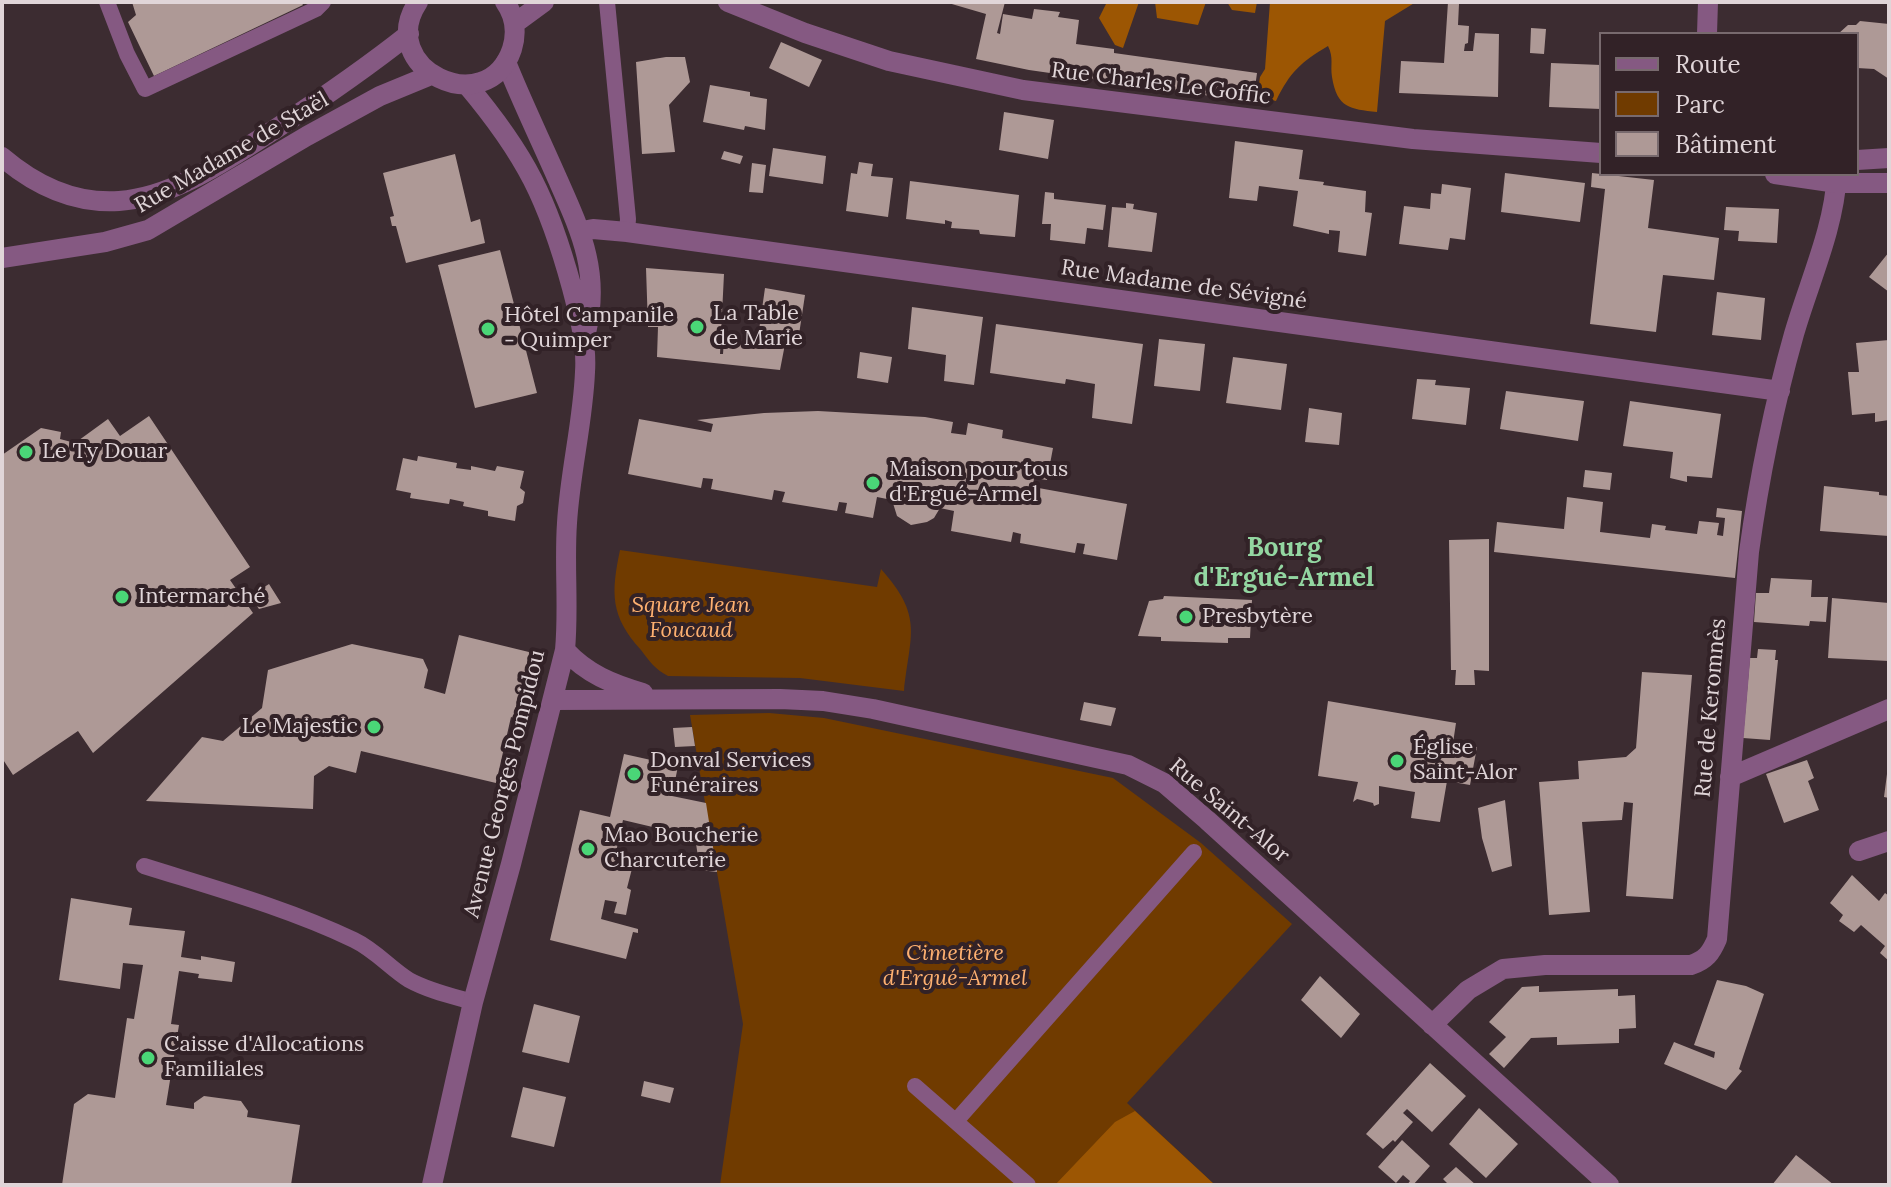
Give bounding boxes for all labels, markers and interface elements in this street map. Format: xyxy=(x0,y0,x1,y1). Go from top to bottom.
legend xyxy=(1599,32,1859,176)
text: Route xyxy=(1675,49,1741,80)
street label: Rue Charles Le Goffic xyxy=(1050,57,1272,111)
street label: Rue Madame de Staël xyxy=(131,87,333,219)
text: Parc xyxy=(1675,89,1725,120)
text: Bâtiment xyxy=(1675,129,1776,160)
street label: Rue Madame de Sévigné xyxy=(1059,255,1309,315)
place label: La Table de Marie xyxy=(713,301,803,352)
place label: Hôtel Campanile - Quimper xyxy=(504,303,674,354)
marker: La Table de Marie xyxy=(688,318,706,336)
marker: Hôtel Campanile - Quimper xyxy=(479,320,497,338)
place label: Le Ty Douar xyxy=(42,439,167,465)
marker: Le Ty Douar xyxy=(17,443,35,461)
place label: Maison pour tous d'Ergué-Armel xyxy=(889,457,1068,508)
marker: Maison pour tous d'Ergué-Armel xyxy=(864,474,882,492)
district label: Bourg d'Ergué-Armel xyxy=(1194,533,1374,594)
place label: Intermarché xyxy=(138,584,266,610)
marker: Intermarché xyxy=(113,588,131,606)
park label: Square Jean Foucaud xyxy=(632,593,750,644)
place label: Presbytère xyxy=(1202,604,1313,630)
marker: Presbytère xyxy=(1177,608,1195,626)
street label: Rue de Keromnès xyxy=(1690,617,1732,799)
street label: Avenue Georges Pompidou xyxy=(459,647,551,921)
place label: Le Majestic xyxy=(242,714,358,740)
marker: Le Majestic xyxy=(365,718,383,736)
place label: Église Saint-Alor xyxy=(1413,735,1517,786)
place label: Donval Services Funéraires xyxy=(650,748,811,800)
marker: Église Saint-Alor xyxy=(1388,752,1406,770)
street label: Rue Saint-Alor xyxy=(1164,753,1294,869)
marker: Donval Services Funéraires xyxy=(625,765,643,783)
place label: Mao Boucherie Charcuterie xyxy=(604,823,758,874)
marker: Mao Boucherie Charcuterie xyxy=(579,840,597,858)
park label: Cimetière d'Ergué-Armel xyxy=(883,941,1027,992)
place label: Caisse d'Allocations Familiales xyxy=(164,1032,364,1084)
marker: Caisse d'Allocations Familiales xyxy=(139,1049,157,1067)

